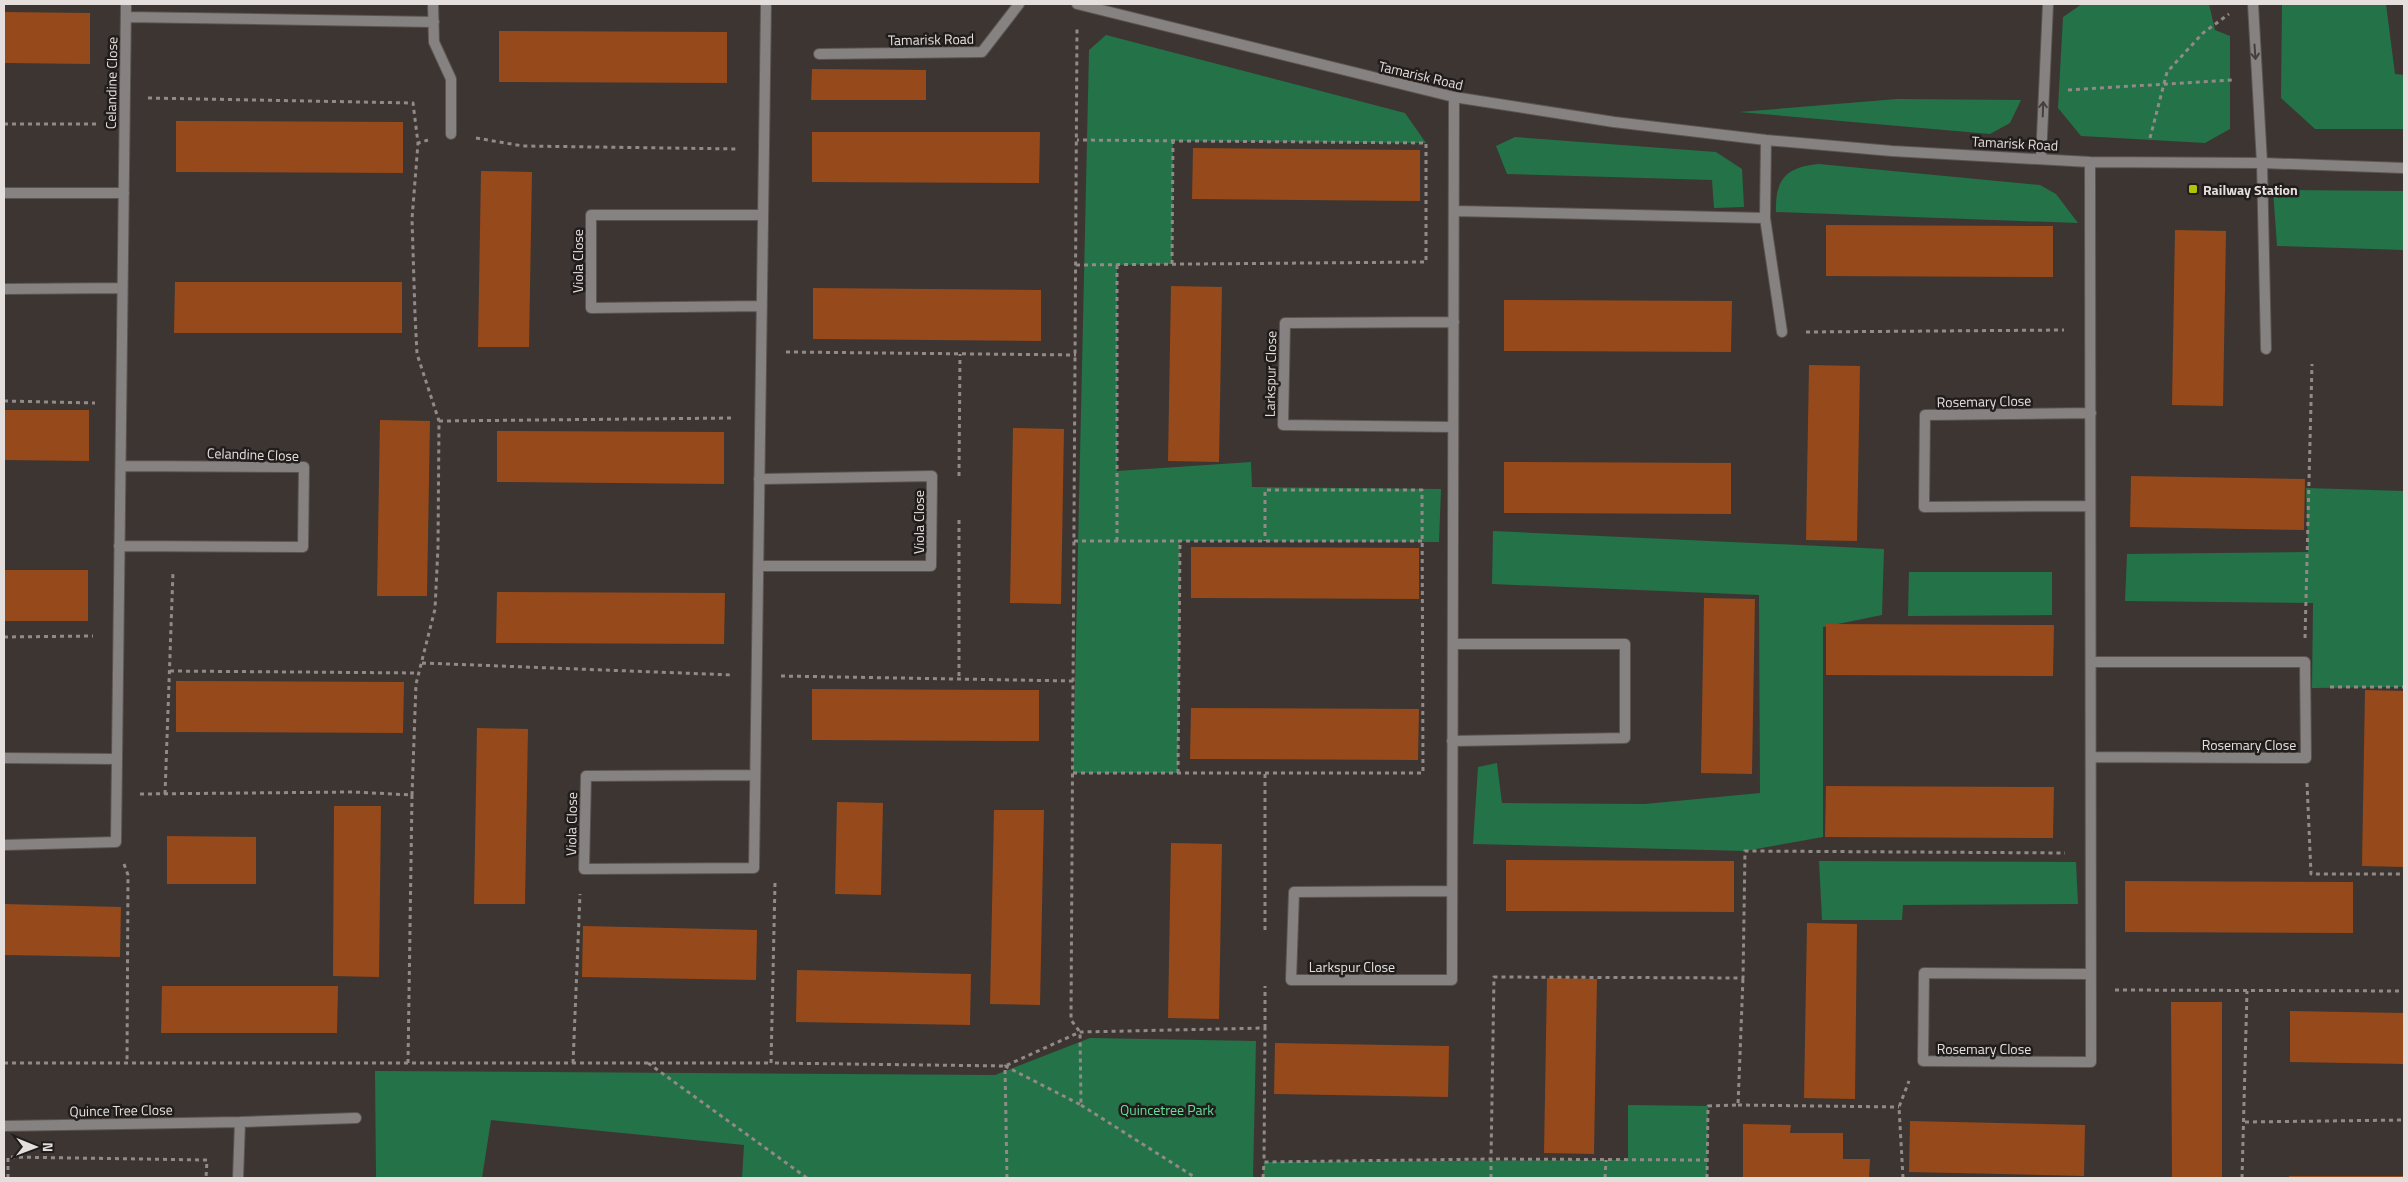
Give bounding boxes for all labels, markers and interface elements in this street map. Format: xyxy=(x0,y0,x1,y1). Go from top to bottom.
street label: Tamarisk Road xyxy=(888,28,974,50)
street label: Celandine Close xyxy=(100,37,122,129)
one-way arrow xyxy=(2251,44,2260,60)
street label: Tamarisk Road xyxy=(1377,55,1465,95)
one-way arrow xyxy=(2038,102,2048,118)
street label: Tamarisk Road xyxy=(1971,130,2059,156)
place label: Railway Station xyxy=(2203,179,2298,200)
marker: Railway Station xyxy=(2187,183,2199,195)
street label: Viola Close xyxy=(567,229,588,293)
street label: Larkspur Close xyxy=(1259,331,1281,417)
street label: Rosemary Close xyxy=(1936,390,2032,412)
street label: Celandine Close xyxy=(207,442,299,466)
street label: Viola Close xyxy=(908,490,929,554)
street label: Rosemary Close xyxy=(2202,734,2296,755)
street label: Viola Close xyxy=(560,792,582,856)
street label: Larkspur Close xyxy=(1309,956,1395,977)
street label: Rosemary Close xyxy=(1937,1038,2031,1059)
street label: Quince Tree Close xyxy=(69,1099,173,1121)
park label: Quincetree Park xyxy=(1120,1099,1214,1120)
north arrow xyxy=(10,1122,60,1172)
text: N xyxy=(38,1142,59,1152)

